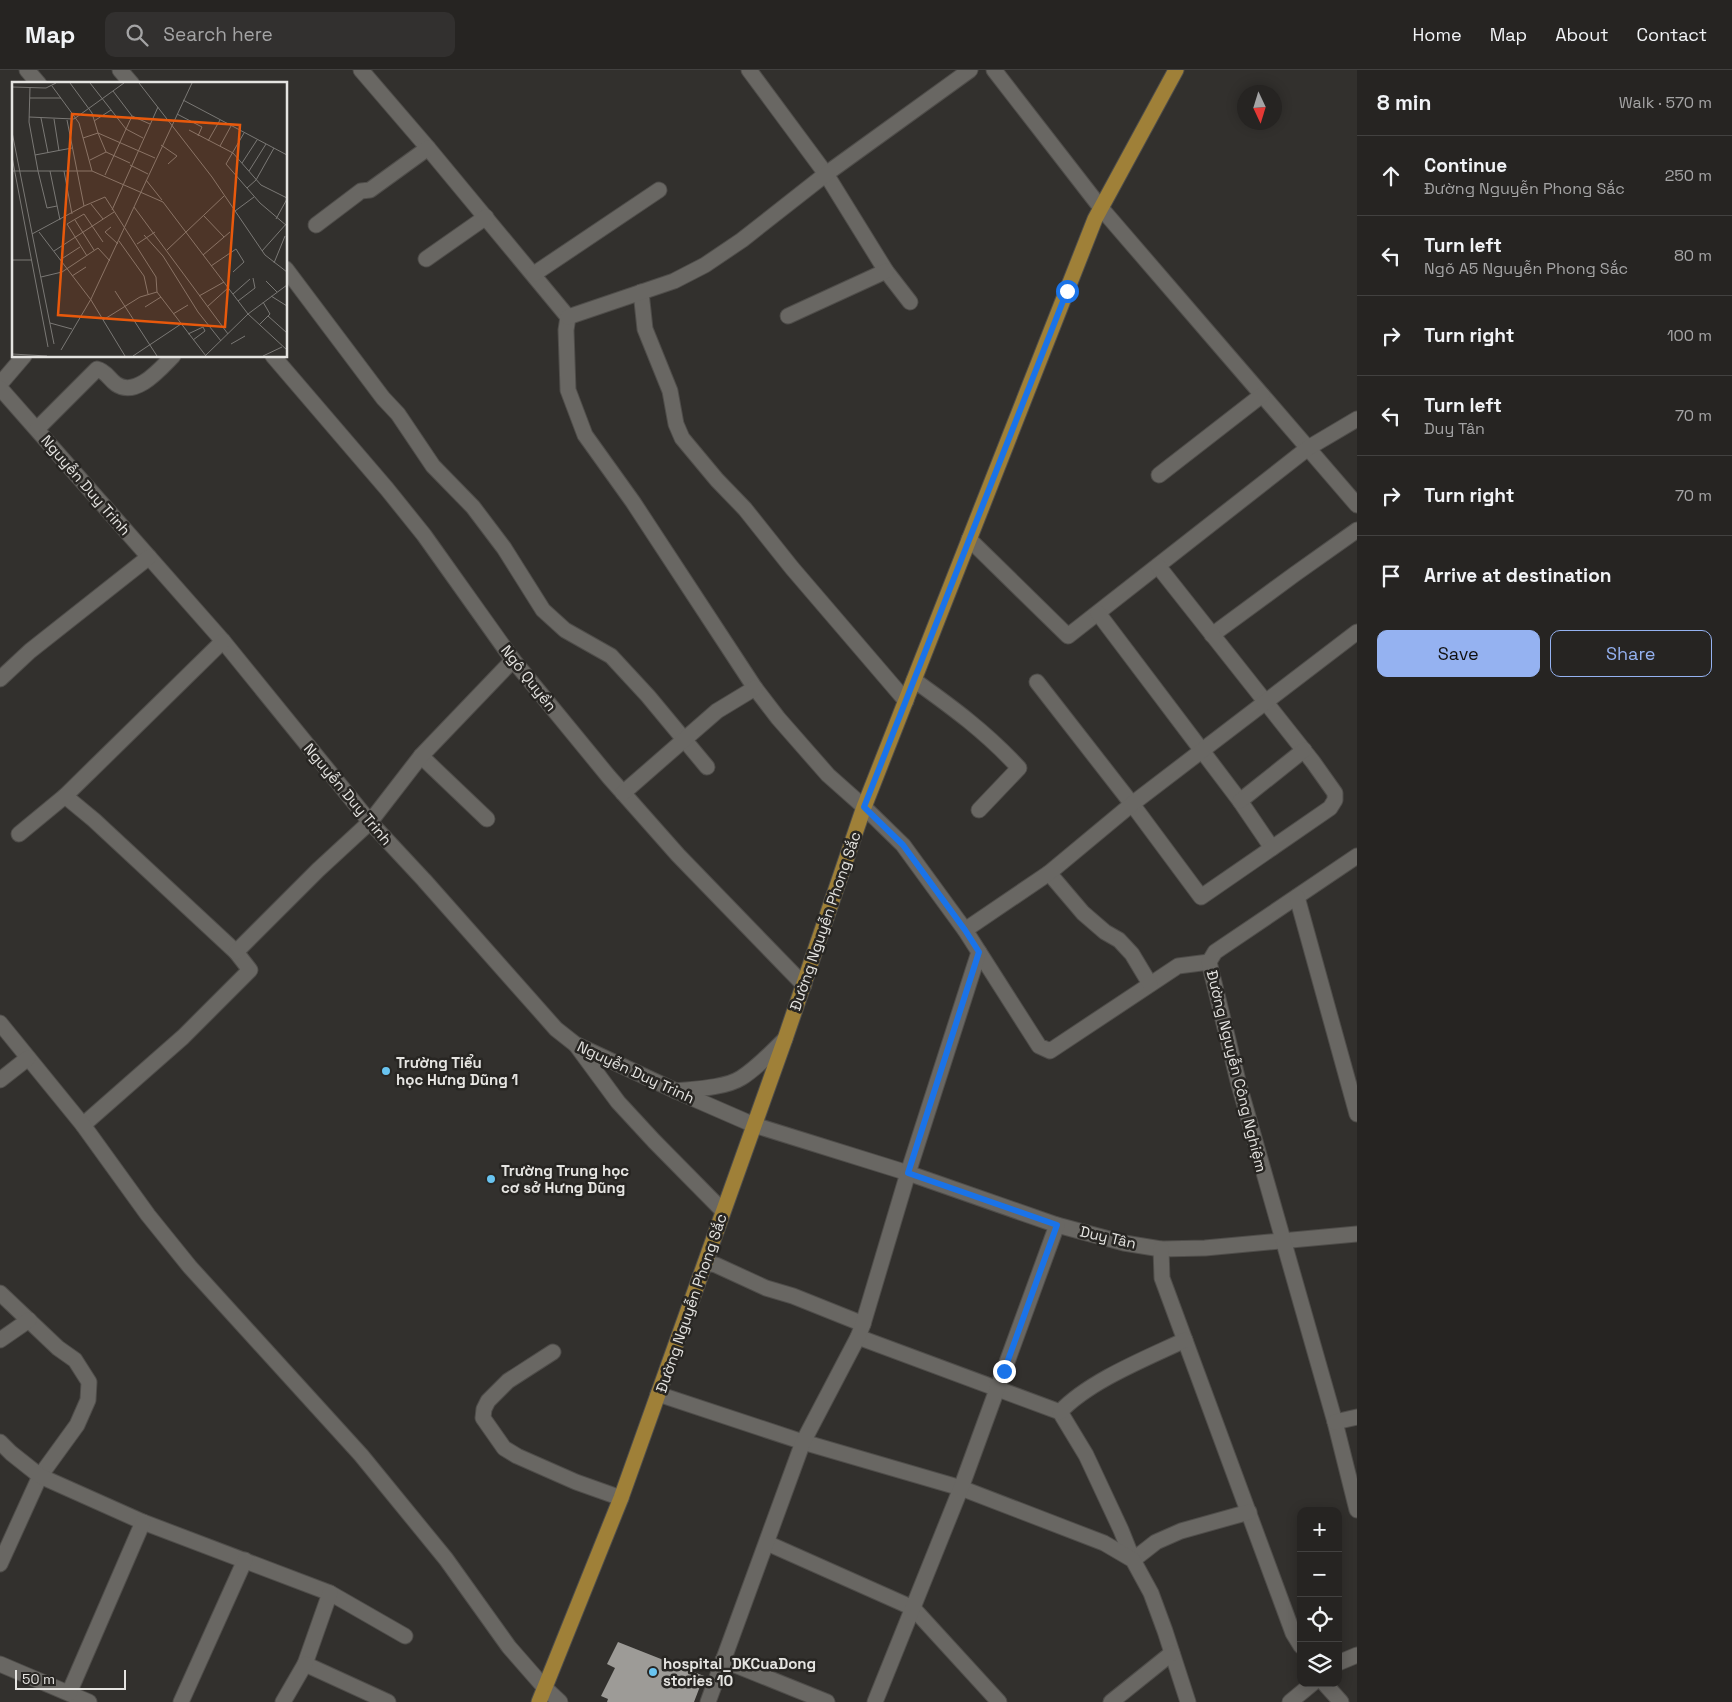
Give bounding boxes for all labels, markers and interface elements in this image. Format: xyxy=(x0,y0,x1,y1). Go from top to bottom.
search box xyxy=(105,12,455,57)
text: Map xyxy=(25,19,75,50)
icon: search xyxy=(123,21,151,49)
text: Search here xyxy=(163,22,273,47)
text: Home xyxy=(1413,23,1462,46)
text: Map xyxy=(1490,23,1527,46)
text: About xyxy=(1555,23,1609,46)
text: Contact xyxy=(1637,23,1707,46)
inset map xyxy=(12,82,288,358)
north arrow xyxy=(1237,85,1282,130)
text: 8 min xyxy=(1377,89,1431,116)
text: Walk · 570 m xyxy=(1619,92,1712,113)
text: Continue xyxy=(1424,153,1507,178)
icon: ahead xyxy=(1377,162,1405,190)
text: 250 m xyxy=(1665,165,1712,186)
text: Đường Nguyễn Phong Sắc xyxy=(1424,178,1625,199)
text: Turn left xyxy=(1424,233,1502,258)
icon: left xyxy=(1377,242,1405,270)
text: 80 m xyxy=(1674,245,1712,266)
text: Ngõ A5 Nguyễn Phong Sắc xyxy=(1424,258,1628,279)
route start xyxy=(1056,280,1079,303)
icon: right xyxy=(1377,322,1405,350)
text: Turn right xyxy=(1424,323,1514,348)
text: 100 m xyxy=(1667,325,1712,346)
text: Turn left xyxy=(1424,393,1502,418)
icon: left xyxy=(1377,402,1405,430)
text: 70 m xyxy=(1675,405,1712,426)
text: Duy Tân xyxy=(1424,418,1485,439)
street label: Nguyễn Duy Trinh xyxy=(37,431,135,539)
icon: right xyxy=(1377,482,1405,510)
text: Turn right xyxy=(1424,483,1514,508)
text: 70 m xyxy=(1675,485,1712,506)
icon: arrive xyxy=(1377,562,1405,590)
text: Arrive at destination xyxy=(1424,563,1612,588)
button: Save xyxy=(1377,630,1540,677)
button: Share xyxy=(1550,630,1712,677)
street label: Ngô Quyền xyxy=(497,641,561,715)
street label: Nguyễn Duy Trinh xyxy=(300,739,396,849)
street label: Đường Nguyễn Phong Sắc xyxy=(785,829,865,1013)
street label: Đường Nguyễn Công Nghiệm xyxy=(1203,968,1271,1174)
street label: Nguyễn Duy Trinh xyxy=(574,1037,698,1107)
place label: Trường Tiểu học Hưng Dũng 1 xyxy=(396,1053,518,1089)
marker: Trường Tiểu học Hưng Dũng 1 xyxy=(380,1065,392,1077)
place label: Trường Trung học cơ sở Hưng Dũng xyxy=(501,1161,629,1197)
marker: Trường Trung học cơ sở Hưng Dũng xyxy=(485,1173,497,1185)
street label: Đường Nguyễn Phong Sắc xyxy=(651,1211,731,1395)
street label: Duy Tân xyxy=(1078,1221,1138,1253)
route end xyxy=(993,1360,1016,1383)
map controls xyxy=(1297,1507,1342,1687)
button: + xyxy=(1297,1507,1342,1552)
button: − xyxy=(1297,1552,1342,1597)
button: locate xyxy=(1297,1597,1342,1642)
button: layers xyxy=(1297,1642,1342,1687)
place label: hospital_DKCuaDong stories 10 xyxy=(663,1654,816,1690)
marker: hospital_DKCuaDong stories 10 xyxy=(647,1666,659,1678)
scale bar xyxy=(15,1667,126,1690)
text: 50 m xyxy=(22,1670,55,1688)

